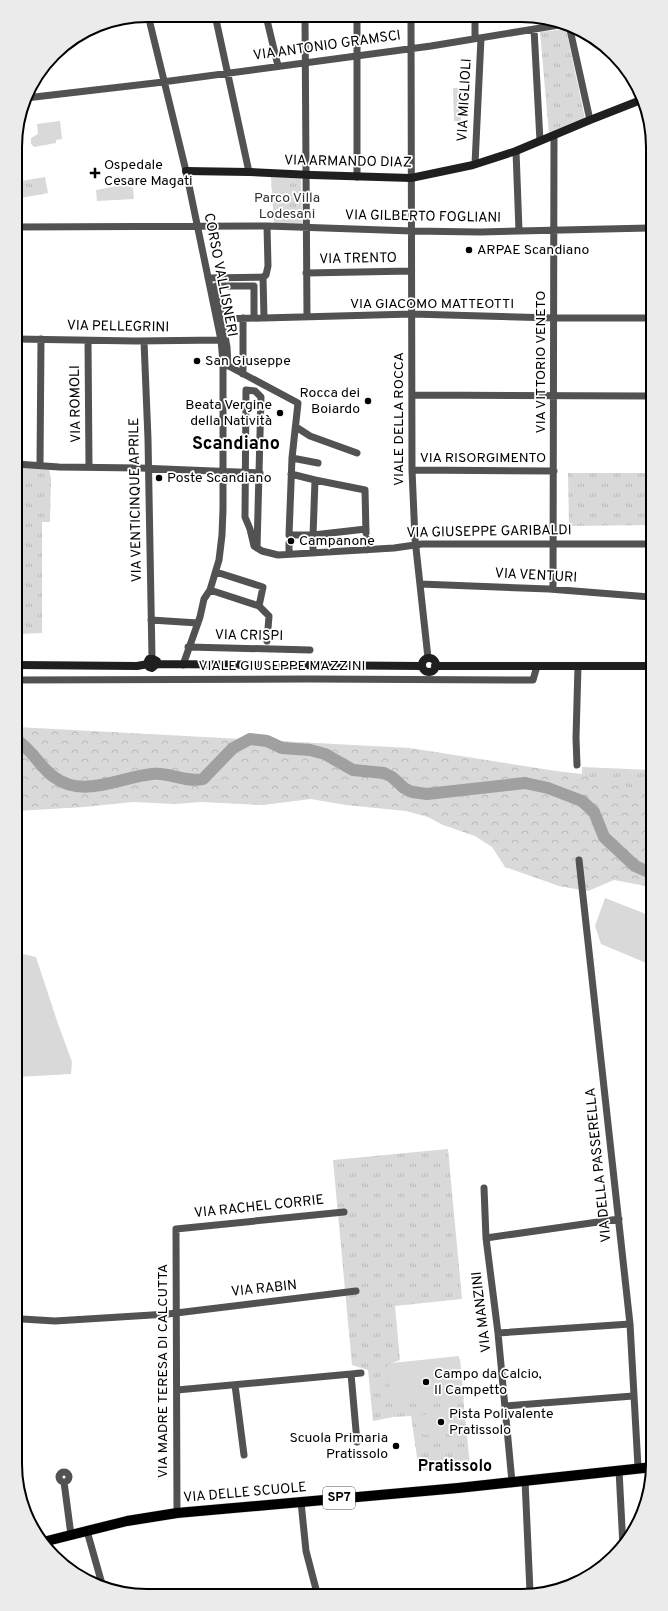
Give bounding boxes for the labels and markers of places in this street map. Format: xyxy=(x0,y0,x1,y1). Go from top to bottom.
place label: Ospedale Cesare Magati xyxy=(104,157,193,190)
marker: Ospedale Cesare Magati xyxy=(89,167,101,179)
place label: ARPAE Scandiano xyxy=(477,242,590,259)
marker: ARPAE Scandiano xyxy=(464,245,474,255)
place label: San Giuseppe xyxy=(205,353,291,370)
marker: San Giuseppe xyxy=(192,356,202,366)
place label: Rocca dei Boiardo xyxy=(299,385,360,418)
marker: Rocca dei Boiardo xyxy=(363,396,373,406)
place label: Beata Vergine della Natività xyxy=(185,397,272,430)
marker: Beata Vergine della Natività xyxy=(275,408,285,418)
place label: Poste Scandiano xyxy=(167,470,272,487)
marker: Poste Scandiano xyxy=(154,473,164,483)
place label: Campanone xyxy=(299,533,375,550)
marker: Campanone xyxy=(286,536,296,546)
place label: Campo da Calcio, Il Campetto xyxy=(434,1366,542,1399)
marker: Campo da Calcio, Il Campetto xyxy=(421,1377,431,1387)
place label: Pista Polivalente Pratissolo xyxy=(449,1406,553,1439)
marker: Pista Polivalente Pratissolo xyxy=(436,1417,446,1427)
place label: Scuola Primaria Pratissolo xyxy=(290,1430,388,1463)
marker: Scuola Primaria Pratissolo xyxy=(391,1441,401,1451)

